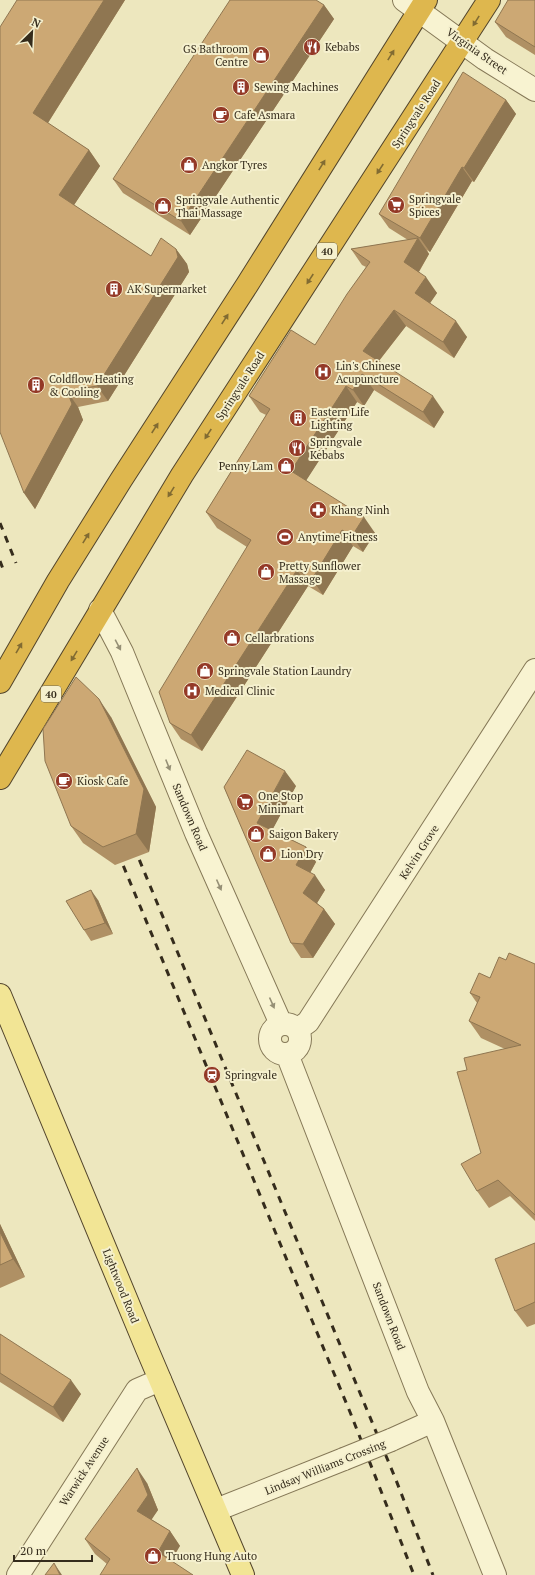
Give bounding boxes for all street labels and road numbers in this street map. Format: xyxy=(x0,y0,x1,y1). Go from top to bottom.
street label: Virginia Street xyxy=(444,25,510,77)
street label: Springvale Road xyxy=(389,77,443,151)
road number: 40 xyxy=(317,243,337,259)
street label: Springvale Road xyxy=(213,349,267,423)
road number: 40 xyxy=(41,686,61,702)
street label: Sandown Road xyxy=(170,781,210,853)
street label: Kelvin Grove xyxy=(396,822,442,882)
street label: Lightwood Road xyxy=(100,1247,142,1325)
street label: Sandown Road xyxy=(370,1280,408,1352)
street label: Warwick Avenue xyxy=(56,1433,112,1508)
street label: Lindsay Williams Crossing xyxy=(263,1436,388,1498)

